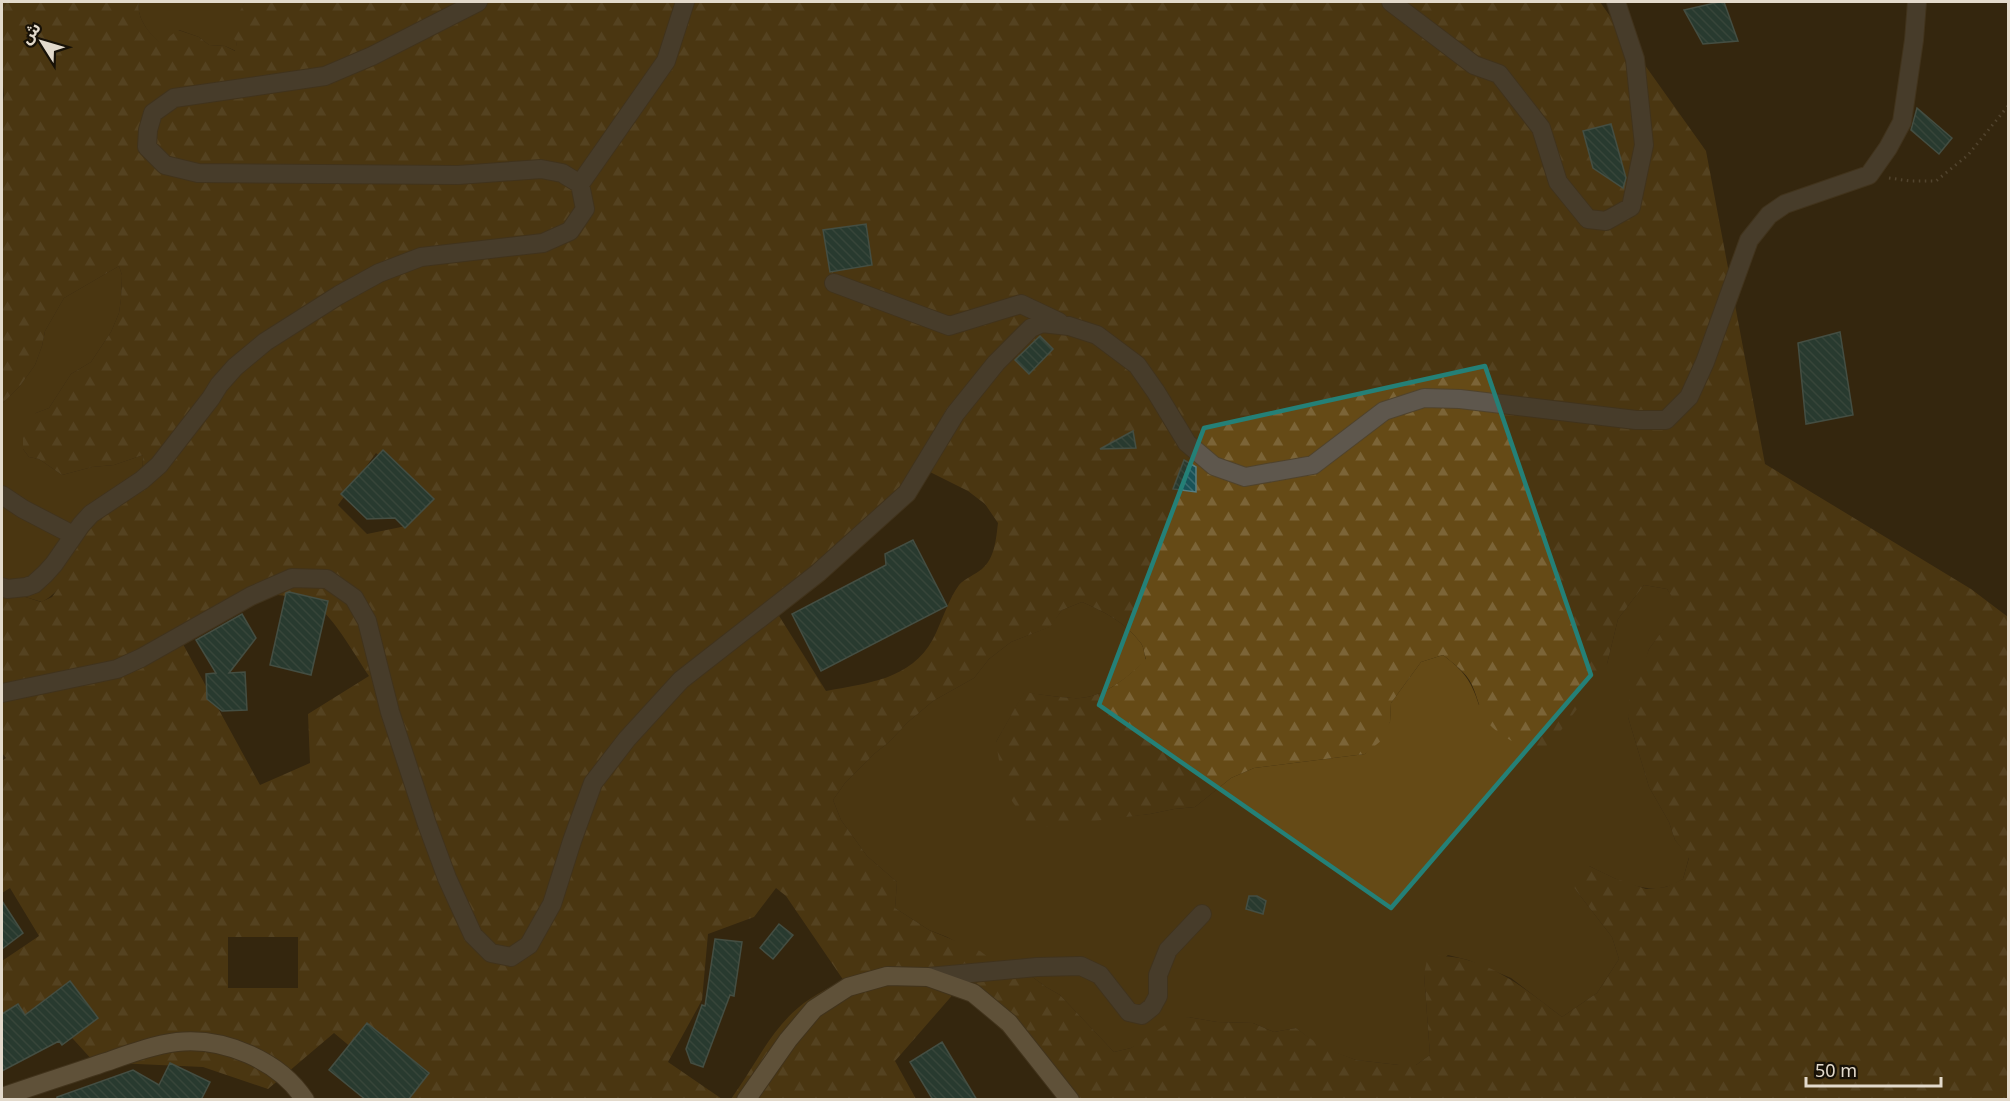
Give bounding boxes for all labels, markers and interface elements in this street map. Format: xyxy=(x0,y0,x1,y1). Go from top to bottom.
north arrow xyxy=(12,12,72,72)
text: ش xyxy=(15,18,45,48)
scale bar xyxy=(1806,1050,1941,1088)
text: 50 m xyxy=(1815,1058,1857,1082)

